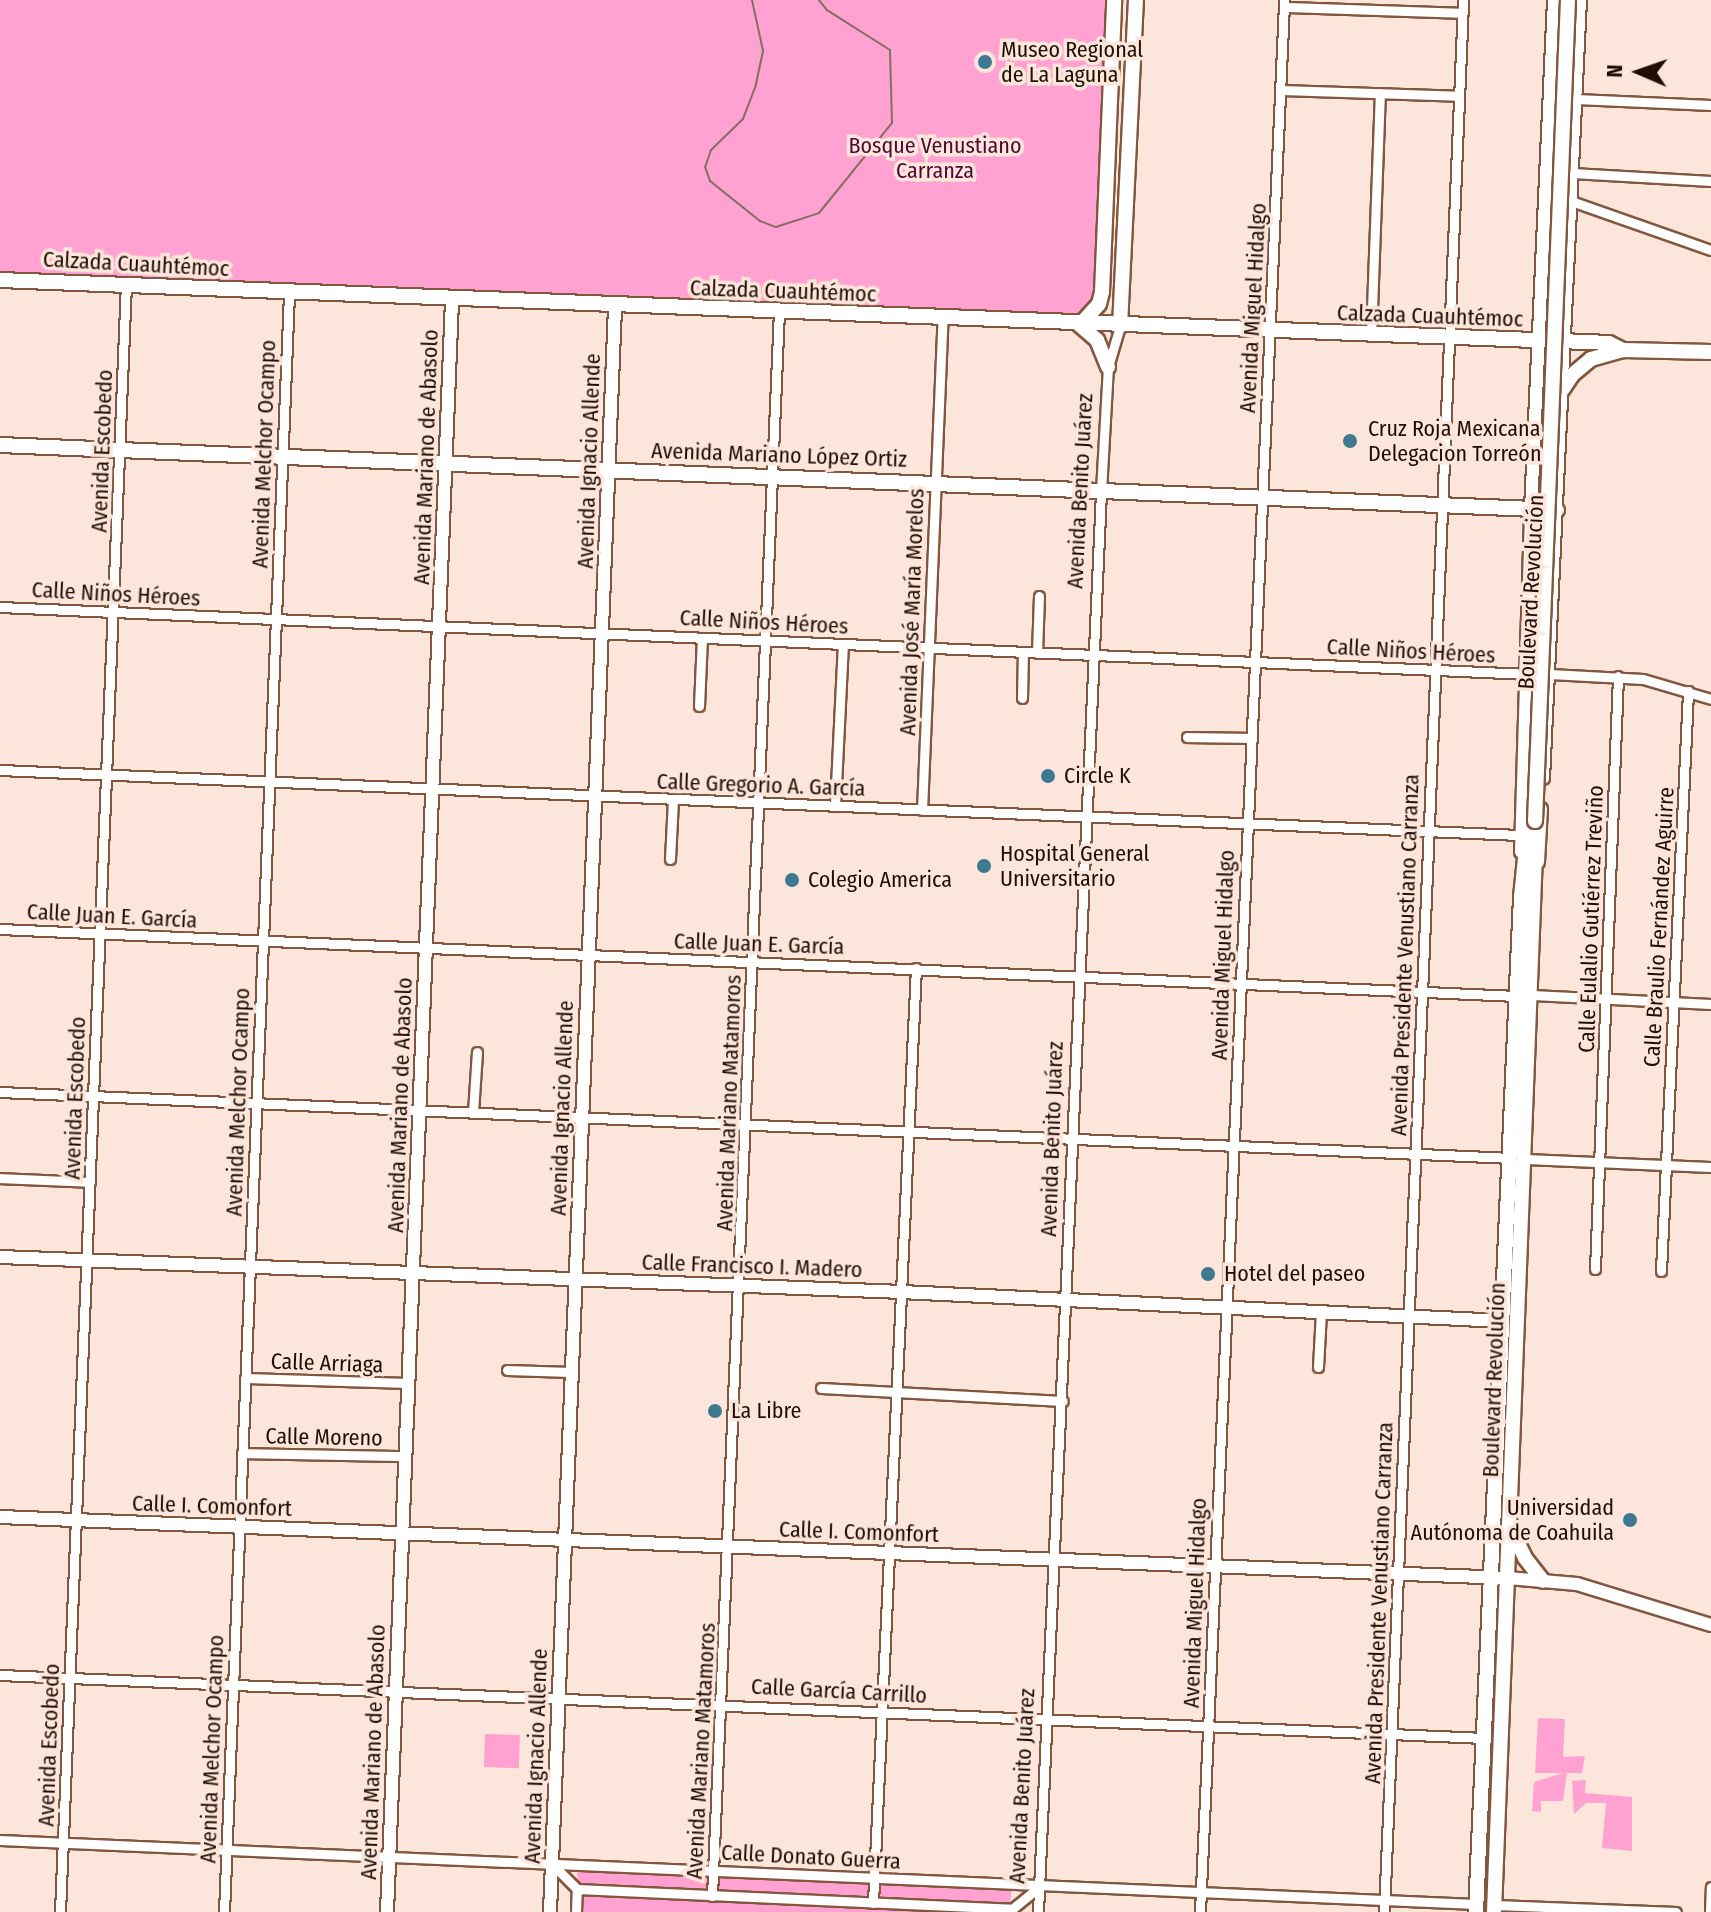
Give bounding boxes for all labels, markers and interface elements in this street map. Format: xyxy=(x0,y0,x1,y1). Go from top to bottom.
north arrow xyxy=(1599,32,1679,112)
place label: Museo Regional de La Laguna xyxy=(1001,36,1143,88)
marker: Museo Regional de La Laguna xyxy=(976,53,994,71)
text: N xyxy=(1601,64,1628,78)
park label: Bosque Venustiano Carranza xyxy=(848,132,1022,184)
street label: Avenida Miguel Hidalgo xyxy=(1234,202,1272,414)
street label: Calzada Cuauhtémoc xyxy=(42,246,230,282)
street label: Calzada Cuauhtémoc xyxy=(689,275,877,307)
street label: Calzada Cuauhtémoc xyxy=(1336,300,1524,332)
street label: Avenida Mariano de Abasolo xyxy=(408,329,444,585)
street label: Avenida Melchor Ocampo xyxy=(247,339,281,569)
street label: Avenida Ignacio Allende xyxy=(572,353,606,569)
street label: Avenida Escobedo xyxy=(86,369,118,533)
street label: Avenida Benito Juárez xyxy=(1062,393,1098,589)
place label: Cruz Roja Mexicana Delegacion Torreón xyxy=(1368,415,1542,466)
marker: Cruz Roja Mexicana Delegacion Torreón xyxy=(1339,430,1361,452)
street label: Avenida Mariano López Ortiz xyxy=(651,437,907,473)
street label: Avenida José María Morelos xyxy=(894,488,930,736)
street label: Boulevard Revolución xyxy=(1513,494,1549,690)
street label: Calle Niños Héroes xyxy=(31,576,201,612)
street label: Calle Niños Héroes xyxy=(679,604,849,640)
street label: Calle Niños Héroes xyxy=(1326,633,1496,669)
place label: Circle K xyxy=(1064,763,1131,789)
marker: Circle K xyxy=(1039,767,1057,785)
street label: Calle Gregorio A. García xyxy=(656,768,866,802)
street label: Avenida Presidente Venustiano Carranza xyxy=(1385,774,1425,1136)
street label: Calle Eulalio Gutiérrez Treviño xyxy=(1573,785,1609,1053)
street label: Calle Braulio Fernández Aguirre xyxy=(1638,786,1680,1068)
place label: Hospital General Universitario xyxy=(1000,840,1149,892)
street label: Avenida Miguel Hidalgo xyxy=(1206,849,1240,1061)
marker: Hospital General Universitario xyxy=(975,857,993,875)
place label: Colegio America xyxy=(808,867,952,893)
marker: Colegio America xyxy=(783,871,801,889)
street label: Calle Juan E. García xyxy=(26,898,198,934)
street label: Calle Juan E. García xyxy=(673,928,845,960)
street label: Avenida Mariano Matamoros xyxy=(711,974,747,1232)
street label: Avenida Mariano de Abasolo xyxy=(382,977,418,1233)
street label: Avenida Melchor Ocampo xyxy=(221,987,255,1217)
street label: Avenida Ignacio Allende xyxy=(545,1000,579,1216)
street label: Avenida Escobedo xyxy=(59,1016,91,1180)
street label: Avenida Benito Juárez xyxy=(1035,1041,1069,1237)
street label: Calle Francisco I. Madero xyxy=(641,1249,863,1283)
place label: Hotel del paseo xyxy=(1224,1261,1365,1287)
marker: Hotel del paseo xyxy=(1199,1265,1217,1283)
street label: Boulevard Revolución xyxy=(1477,1282,1511,1478)
street label: Calle Arriaga xyxy=(270,1348,384,1378)
place label: La Libre xyxy=(731,1398,801,1424)
marker: La Libre xyxy=(706,1402,724,1420)
street label: Avenida Presidente Venustiano Carranza xyxy=(1359,1422,1399,1784)
street label: Calle Moreno xyxy=(265,1423,383,1451)
street label: Calle I. Comonfort xyxy=(132,1490,292,1522)
place label: Universidad Autónoma de Coahuila xyxy=(1411,1494,1614,1546)
street label: Avenida Miguel Hidalgo xyxy=(1178,1497,1212,1709)
marker: Universidad Autónoma de Coahuila xyxy=(1621,1511,1639,1529)
street label: Calle I. Comonfort xyxy=(779,1516,939,1548)
street label: Avenida Mariano Matamoros xyxy=(681,1622,721,1880)
street label: Avenida Mariano de Abasolo xyxy=(355,1624,391,1880)
street label: Avenida Melchor Ocampo xyxy=(195,1634,229,1864)
street label: Avenida Ignacio Allende xyxy=(519,1648,553,1864)
street label: Avenida Escobedo xyxy=(33,1663,65,1827)
street label: Calle García Carrillo xyxy=(750,1673,928,1709)
street label: Avenida Benito Juárez xyxy=(1004,1688,1040,1884)
street label: Calle Donato Guerra xyxy=(721,1839,901,1875)

